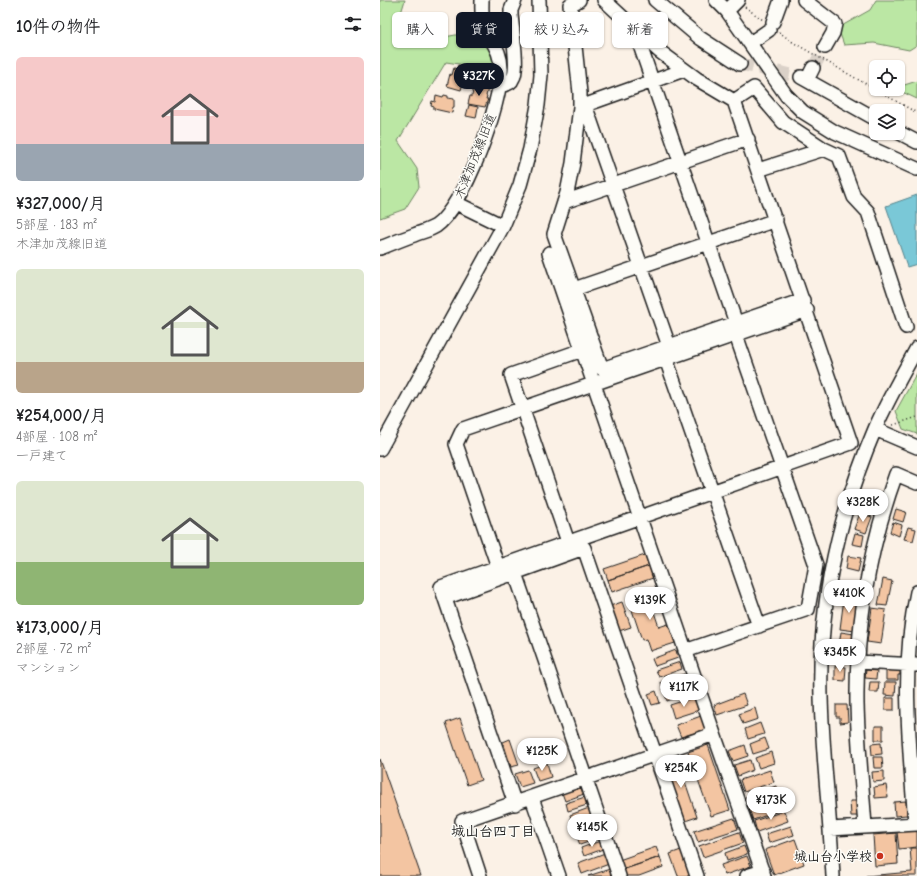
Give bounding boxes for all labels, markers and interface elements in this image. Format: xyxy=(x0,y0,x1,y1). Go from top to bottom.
chip: 購入 xyxy=(392,12,448,48)
chip: 賃貸 xyxy=(456,12,512,48)
chip: 絞り込み xyxy=(520,12,604,48)
chip: 新着 xyxy=(612,12,668,48)
icon: filters xyxy=(342,13,364,35)
text: 10件の物件 xyxy=(16,17,100,36)
map controls xyxy=(869,60,905,140)
button: locate xyxy=(869,60,905,96)
pin: ¥327K xyxy=(451,63,507,97)
text: ¥327K xyxy=(463,68,495,83)
icon: home xyxy=(154,83,226,155)
button: layers xyxy=(869,104,905,140)
street label: 木津加茂線旧道 xyxy=(451,111,499,201)
text: ¥327,000/月 xyxy=(16,194,106,213)
text: 5部屋 · 183 m² xyxy=(16,217,97,232)
text: 木津加茂線旧道 xyxy=(16,236,107,251)
icon: home xyxy=(154,295,226,367)
text: ¥254,000/月 xyxy=(16,406,107,425)
text: 4部屋 · 108 m² xyxy=(16,429,97,444)
text: 一戸建て xyxy=(16,448,68,463)
pin: ¥328K xyxy=(835,489,891,523)
text: ¥328K xyxy=(846,494,880,509)
icon: home xyxy=(154,507,226,579)
pin: ¥410K xyxy=(821,580,877,614)
text: ¥410K xyxy=(833,585,865,600)
pin: ¥139K xyxy=(622,587,678,621)
text: ¥139K xyxy=(634,592,666,607)
text: ¥173,000/月 xyxy=(16,618,104,637)
pin: ¥345K xyxy=(812,639,868,673)
text: 2部屋 · 72 m² xyxy=(16,641,91,656)
text: ¥345K xyxy=(823,644,857,659)
text: マンション xyxy=(16,660,80,675)
pin: ¥117K xyxy=(656,674,712,708)
text: ¥117K xyxy=(669,679,699,694)
pin: ¥125K xyxy=(514,738,570,772)
text: ¥125K xyxy=(526,743,558,758)
pin: ¥254K xyxy=(653,755,709,789)
text: ¥254K xyxy=(664,760,698,775)
pin: ¥173K xyxy=(743,787,799,821)
text: ¥173K xyxy=(755,792,787,807)
pin: ¥145K xyxy=(564,814,620,848)
text: ¥145K xyxy=(576,819,608,834)
district label: 城山台四丁目 xyxy=(451,823,535,840)
place label: 城山台小学校 xyxy=(794,849,872,864)
marker: 城山台小学校 xyxy=(875,851,885,861)

